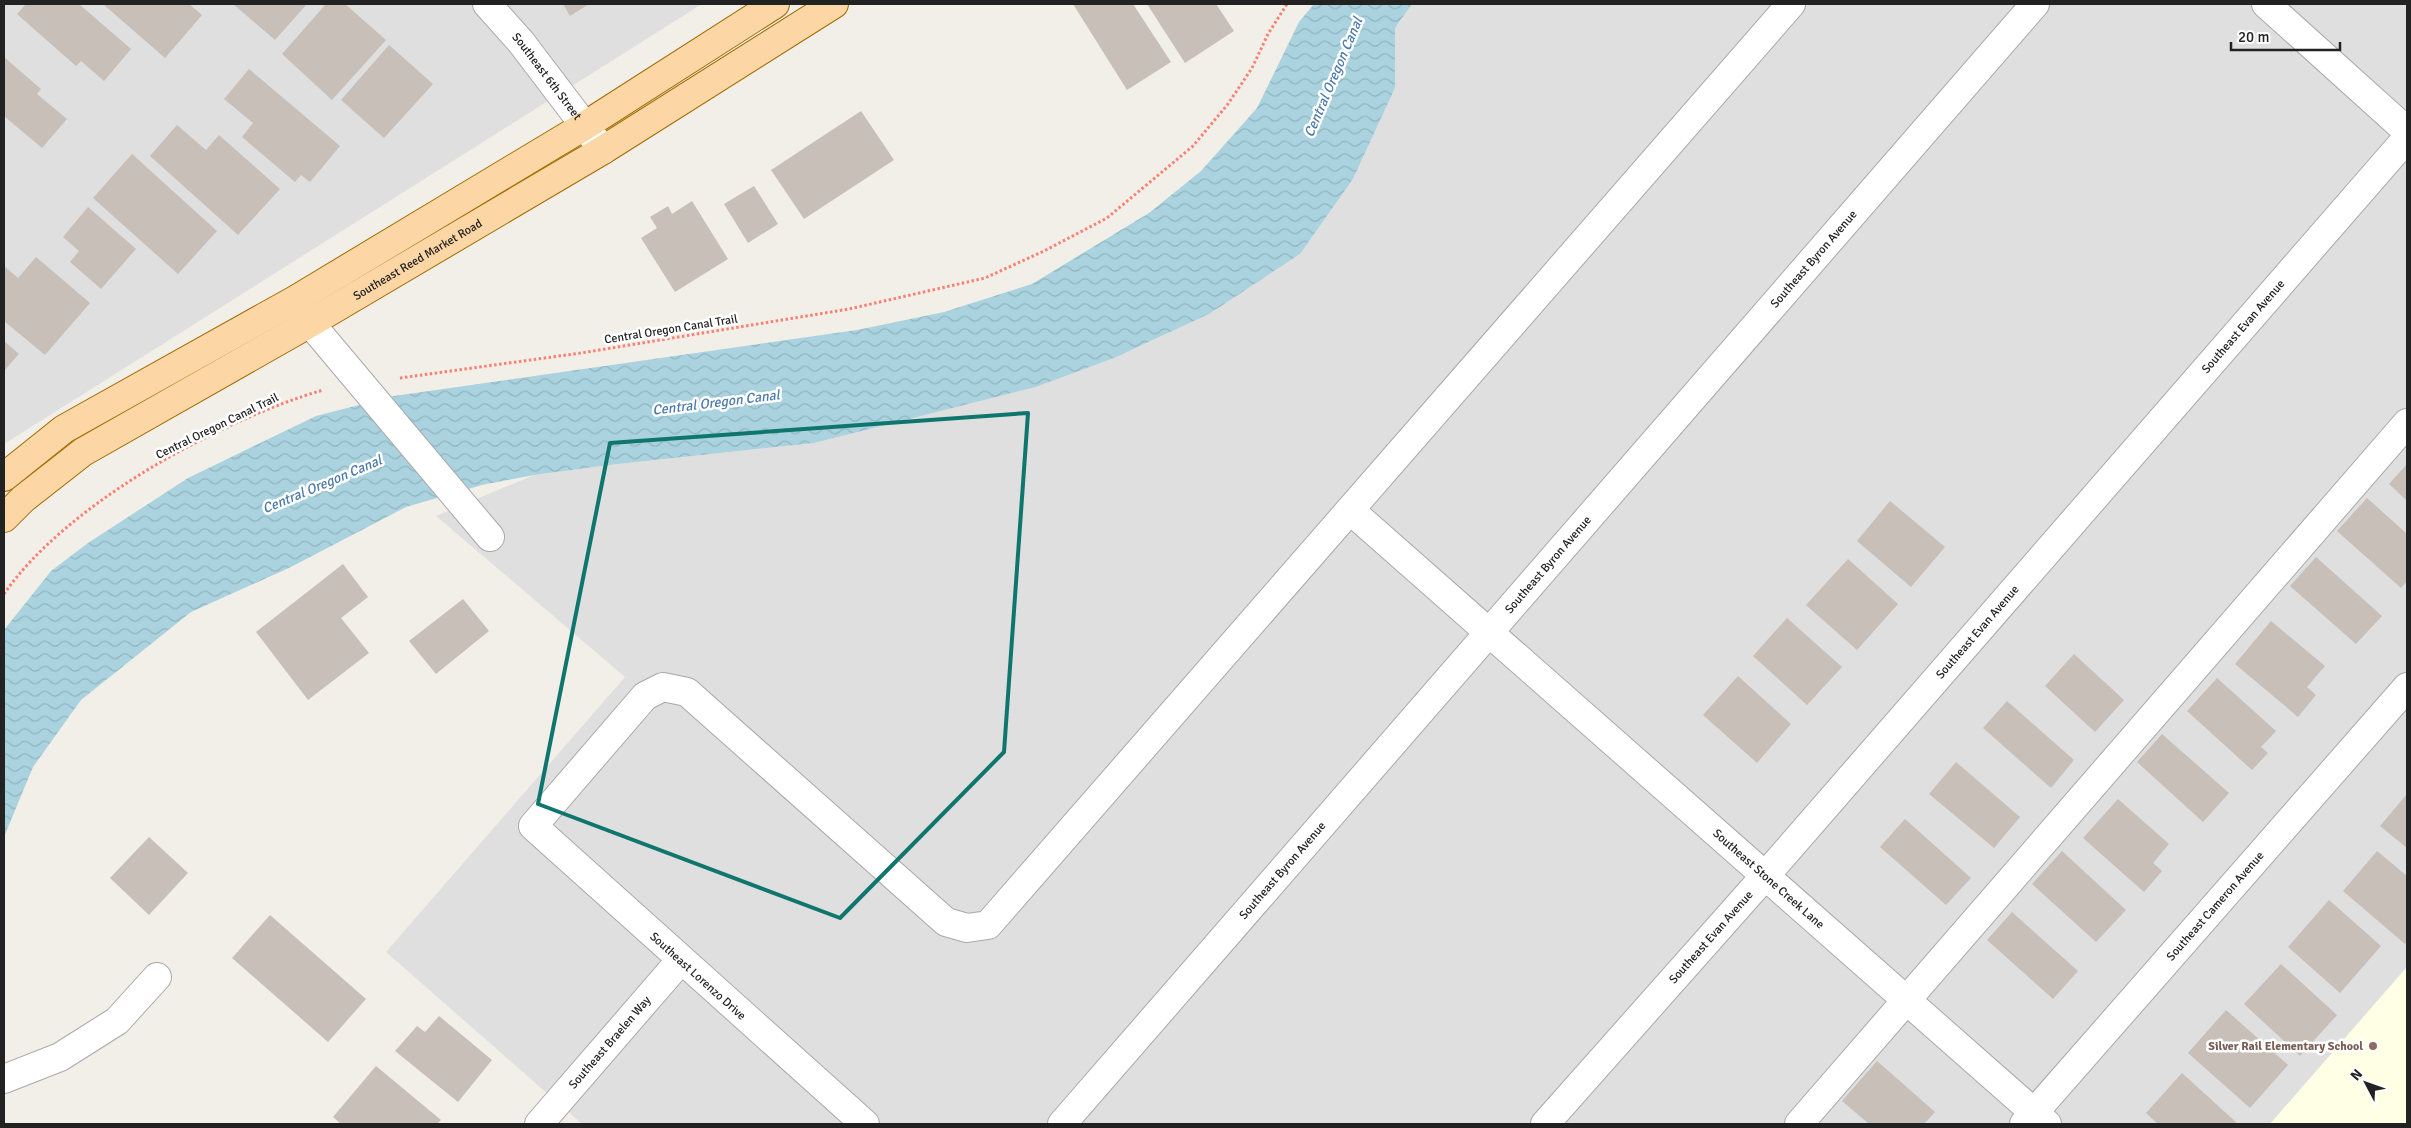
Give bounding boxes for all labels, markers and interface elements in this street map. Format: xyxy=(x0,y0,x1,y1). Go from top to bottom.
water label: Central Oregon Canal xyxy=(1301,14,1367,139)
scale bar xyxy=(2231,20,2340,52)
text: 20 m xyxy=(2238,28,2269,46)
street label: Southeast 6th Street xyxy=(508,30,585,123)
street label: Southeast Byron Avenue xyxy=(1768,207,1860,311)
street label: Southeast Reed Market Road xyxy=(351,216,485,304)
street label: Southeast Evan Avenue xyxy=(2199,277,2288,377)
street label: Central Oregon Canal Trail xyxy=(603,311,739,347)
water label: Central Oregon Canal xyxy=(651,386,782,419)
street label: Central Oregon Canal Trail xyxy=(153,390,282,463)
water label: Central Oregon Canal xyxy=(260,451,385,517)
street label: Southeast Byron Avenue xyxy=(1502,513,1595,617)
street label: Southeast Evan Avenue xyxy=(1933,582,2023,682)
street label: Southeast Byron Avenue xyxy=(1236,819,1329,923)
street label: Southeast Stone Creek Lane xyxy=(1710,826,1827,932)
street label: Southeast Cameron Avenue xyxy=(2164,848,2267,964)
street label: Southeast Evan Avenue xyxy=(1666,888,1757,987)
street label: Southeast Lorenzo Drive xyxy=(646,929,749,1024)
street label: Southeast Braelen Way xyxy=(566,993,655,1092)
place label: Silver Rail Elementary School xyxy=(2208,1039,2363,1054)
marker: Silver Rail Elementary School xyxy=(2367,1040,2379,1052)
north arrow xyxy=(2341,1058,2391,1108)
text: N xyxy=(2347,1066,2366,1084)

